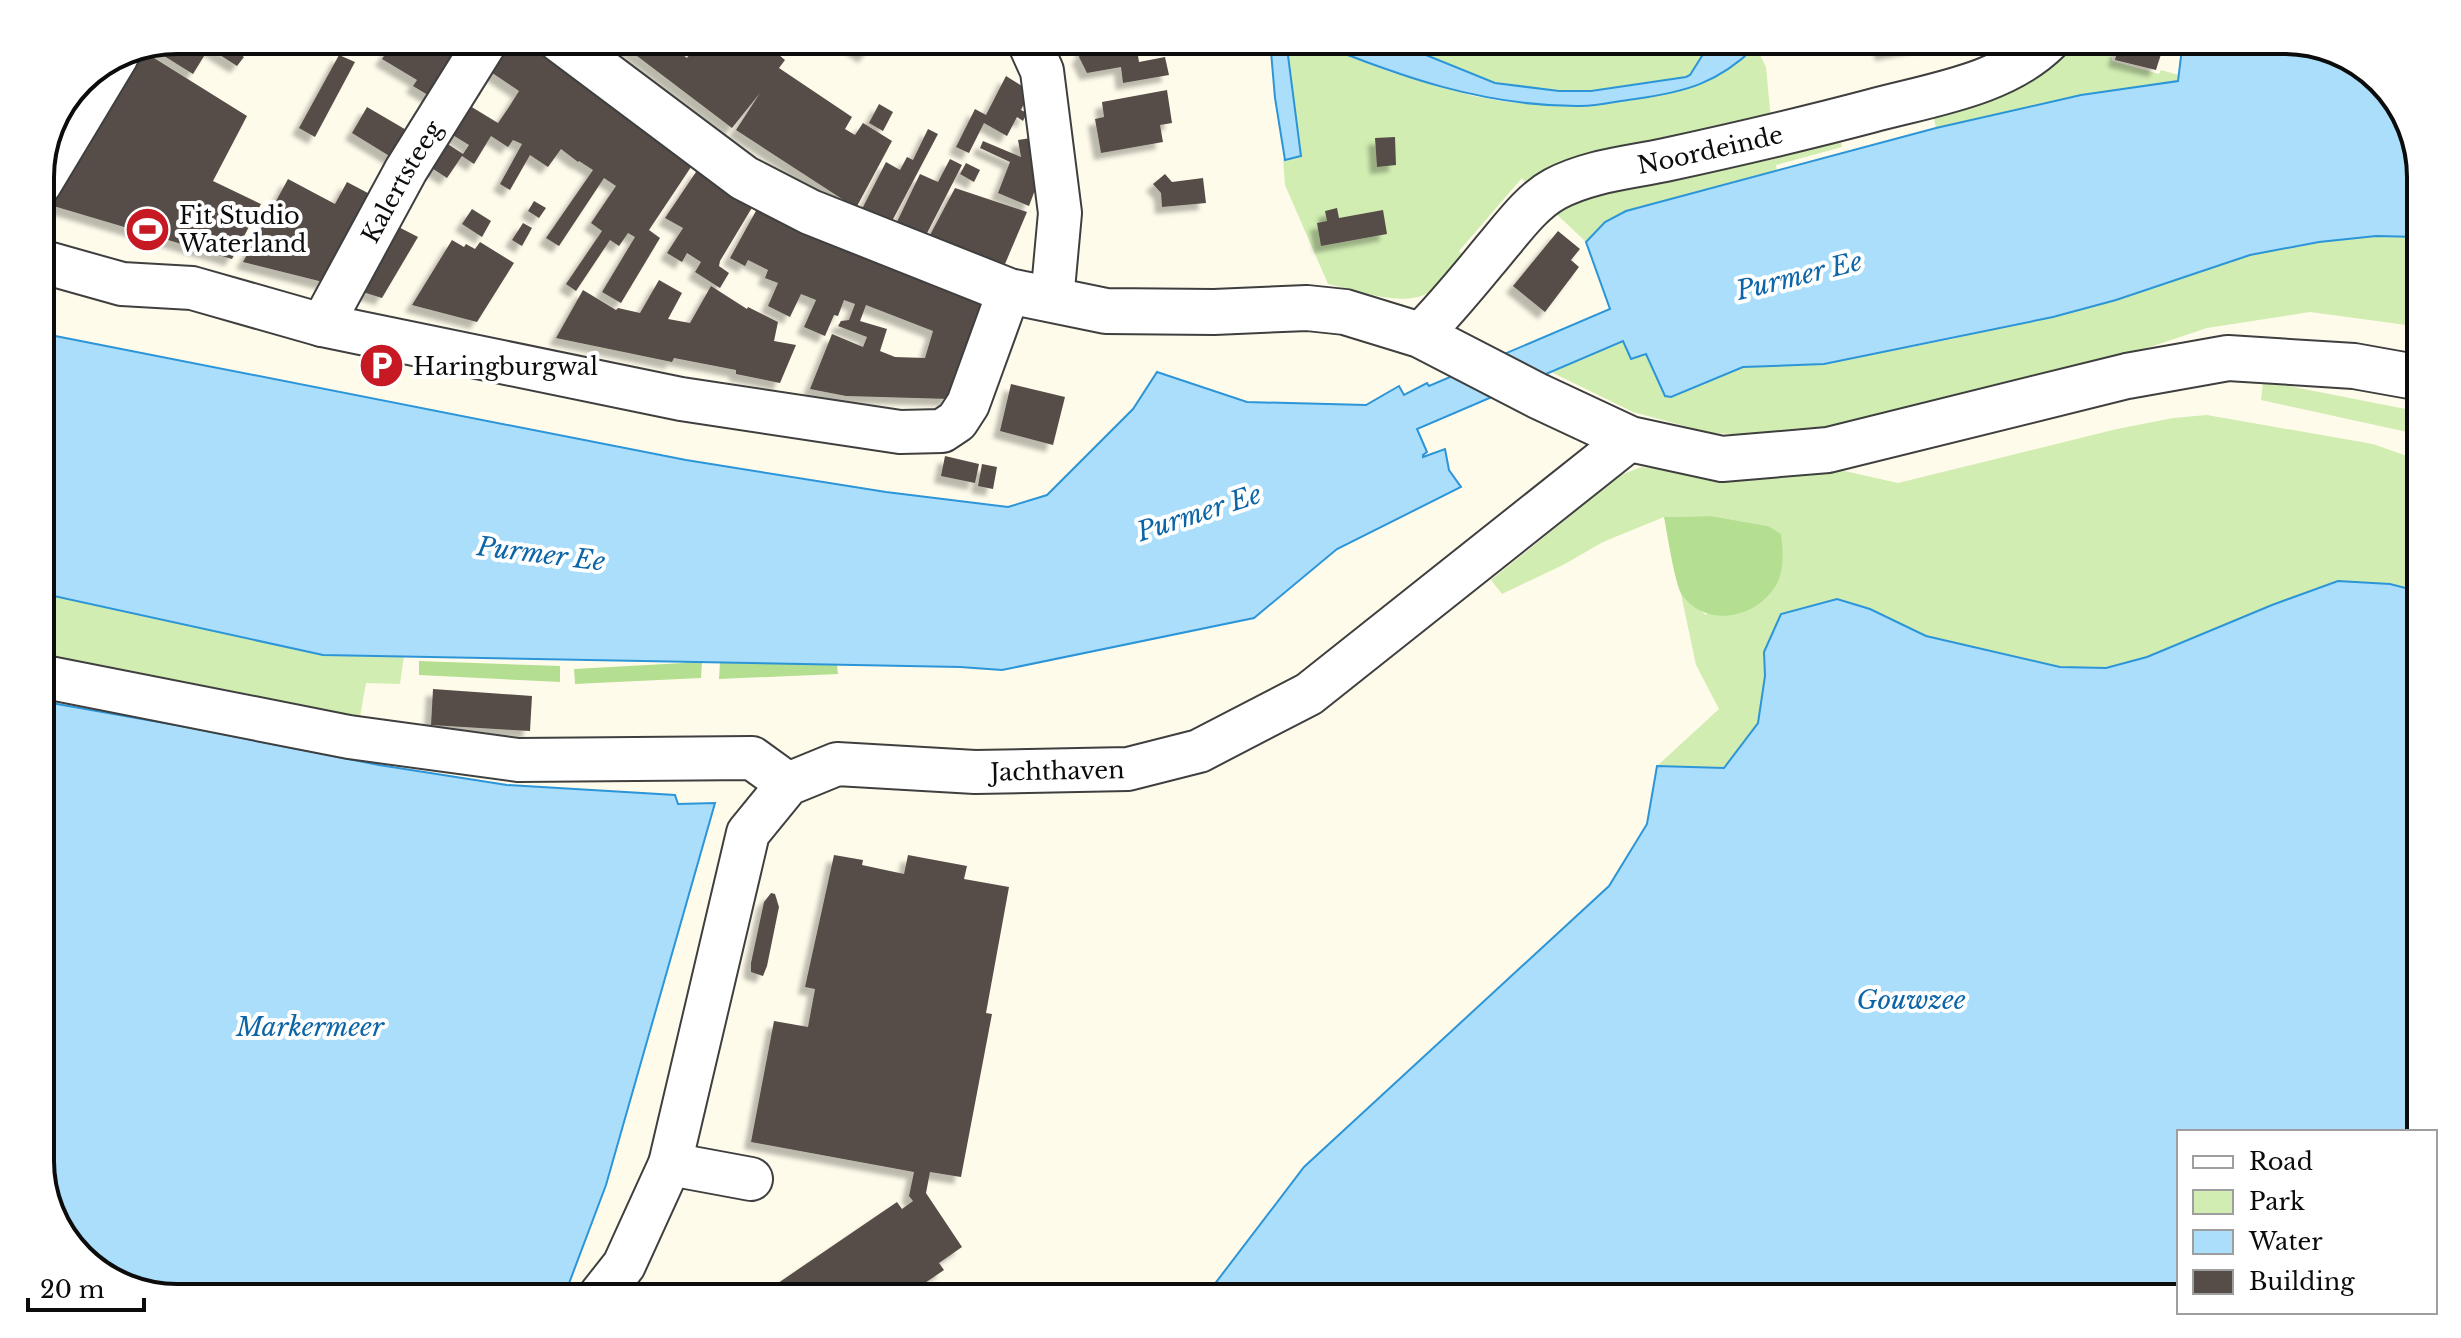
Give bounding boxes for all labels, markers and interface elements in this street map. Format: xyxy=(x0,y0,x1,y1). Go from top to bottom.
street label: Kalertsteeg xyxy=(355,115,448,248)
street label: Noordeinde xyxy=(1635,119,1786,179)
place label: Fit Studio Waterland xyxy=(178,201,307,258)
sports icon: Fit Studio Waterland xyxy=(124,205,172,253)
water label: Purmer Ee xyxy=(1732,245,1865,307)
parking icon: Haringburgwal xyxy=(358,342,406,390)
place label: Haringburgwal xyxy=(413,352,598,381)
water label: Purmer Ee xyxy=(1132,478,1265,548)
water label: Purmer Ee xyxy=(474,530,607,578)
street label: Jachthaven xyxy=(987,755,1125,786)
water label: Gouwzee xyxy=(1856,984,1966,1016)
water label: Markermeer xyxy=(235,1011,385,1043)
legend xyxy=(2177,1130,2437,1314)
text: Road xyxy=(2249,1147,2313,1176)
text: Park xyxy=(2249,1187,2305,1216)
text: Water xyxy=(2248,1227,2323,1256)
scale bar xyxy=(28,1262,144,1312)
text: Building xyxy=(2249,1267,2355,1296)
text: 20 m xyxy=(40,1275,105,1304)

